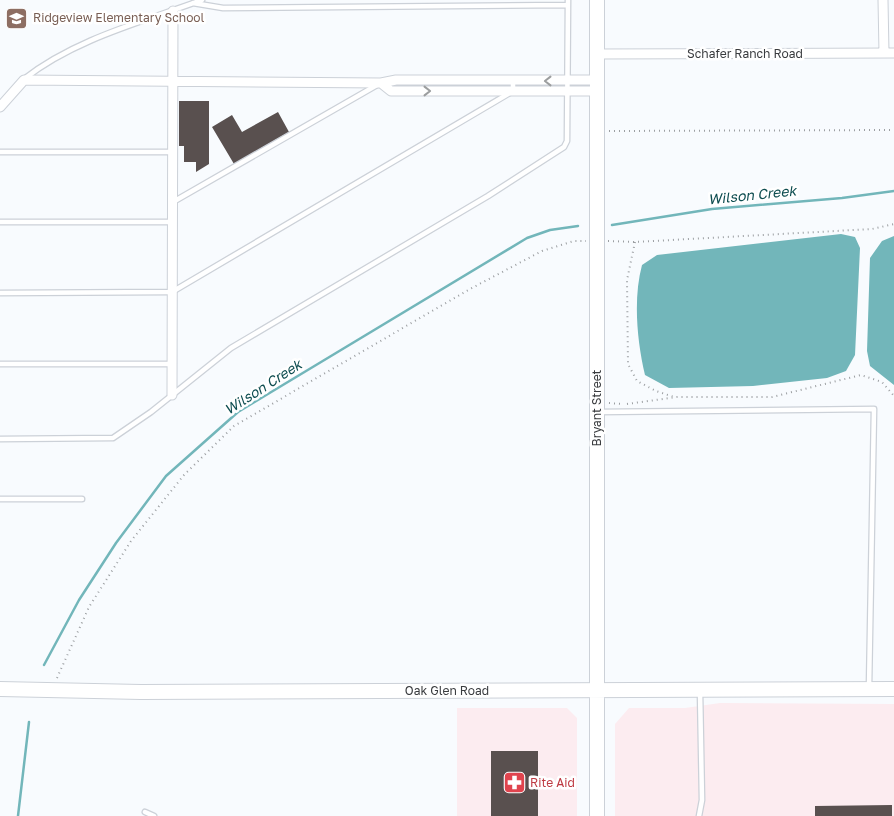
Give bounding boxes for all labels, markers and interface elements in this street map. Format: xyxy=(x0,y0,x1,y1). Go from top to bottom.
school or university icon: Ridgeview Elementary School xyxy=(5,6,29,30)
place label: Ridgeview Elementary School xyxy=(33,10,205,25)
street label: Schafer Ranch Road xyxy=(687,46,803,61)
one-way arrow xyxy=(544,75,552,86)
one-way arrow xyxy=(424,86,431,96)
water label: Wilson Creek xyxy=(707,181,799,208)
water label: Wilson Creek xyxy=(221,354,306,418)
street label: Bryant Street xyxy=(589,369,604,446)
street label: Oak Glen Road xyxy=(405,683,489,698)
pharmacy icon: Rite Aid xyxy=(502,771,526,795)
place label: Rite Aid xyxy=(530,775,575,790)

